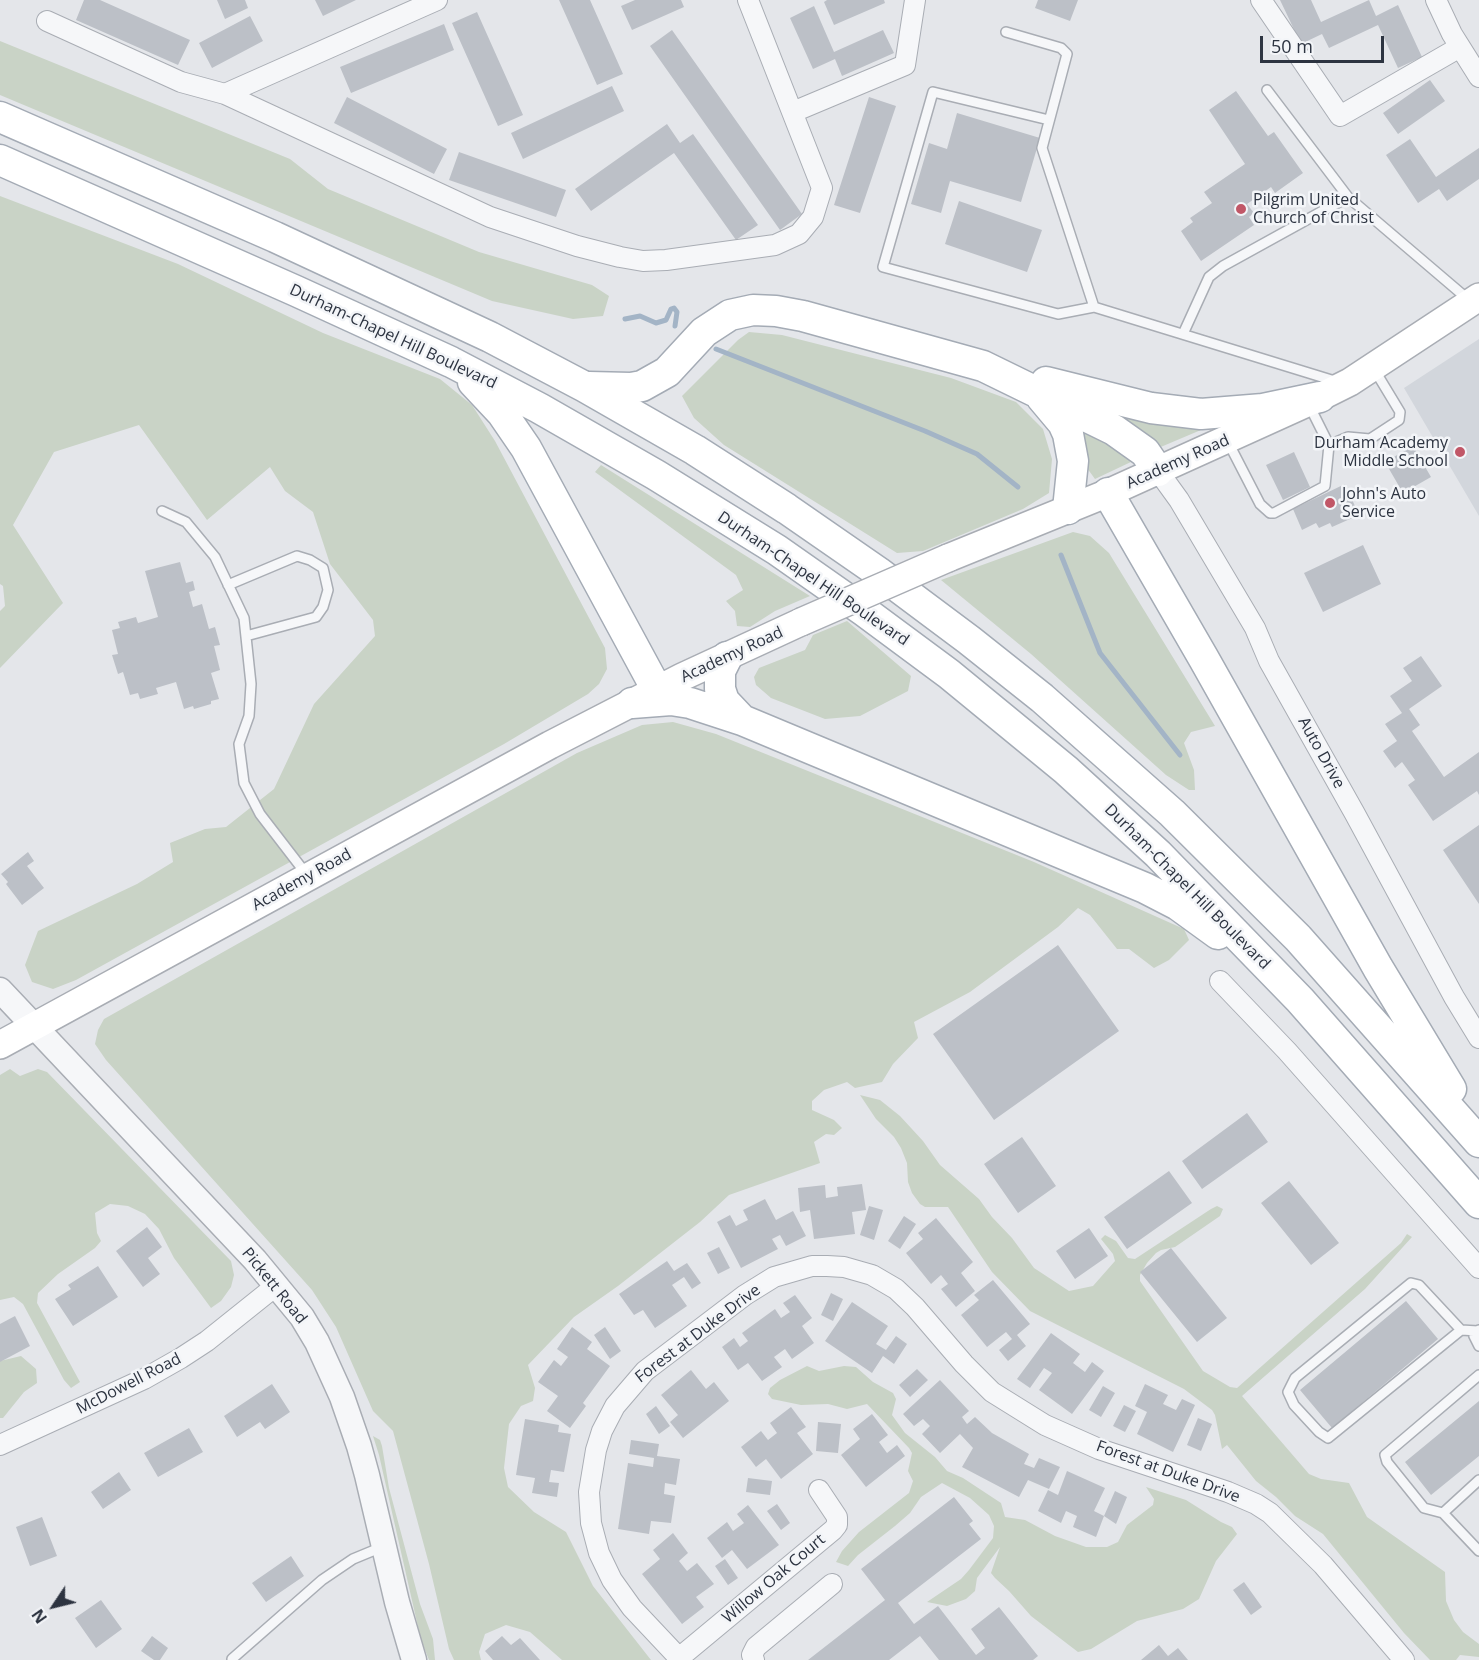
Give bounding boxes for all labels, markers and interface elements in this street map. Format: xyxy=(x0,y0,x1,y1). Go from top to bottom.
scale bar xyxy=(1263,24,1388,62)
text: 50 m xyxy=(1271,34,1313,58)
place label: Pilgrim United Church of Christ xyxy=(1253,190,1374,228)
marker: Pilgrim United Church of Christ xyxy=(1234,202,1248,216)
street label: Durham-Chapel Hill Boulevard xyxy=(286,280,500,394)
street label: Academy Road xyxy=(1124,431,1232,493)
place label: Durham Academy Middle School xyxy=(1314,433,1448,471)
marker: Durham Academy Middle School xyxy=(1453,445,1467,459)
place label: John's Auto Service xyxy=(1342,484,1426,522)
marker: John's Auto Service xyxy=(1323,496,1337,510)
street label: Durham-Chapel Hill Boulevard xyxy=(714,508,912,650)
street label: Academy Road xyxy=(678,623,786,687)
street label: Auto Drive xyxy=(1294,714,1348,792)
street label: Durham-Chapel Hill Boulevard xyxy=(1100,800,1274,974)
street label: Academy Road xyxy=(249,845,355,915)
street label: Pickett Road xyxy=(237,1244,311,1328)
street label: Forest at Duke Drive xyxy=(632,1281,764,1387)
street label: McDowell Road xyxy=(73,1349,185,1419)
street label: Forest at Duke Drive xyxy=(1093,1437,1243,1507)
street label: Willow Oak Court xyxy=(719,1530,829,1628)
north arrow xyxy=(24,1576,84,1636)
text: N xyxy=(27,1605,52,1628)

